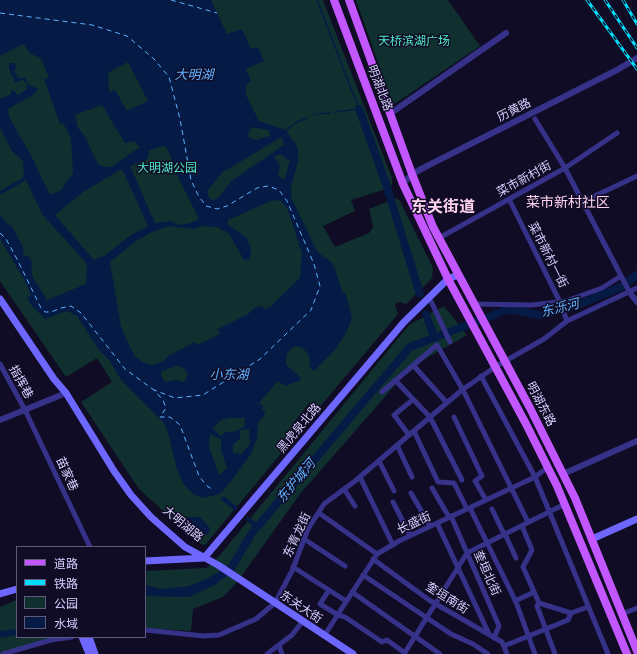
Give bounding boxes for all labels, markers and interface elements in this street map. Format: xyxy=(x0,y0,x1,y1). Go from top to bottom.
park label: 天桥滨湖广场 xyxy=(378,34,450,48)
street label: 明湖北路 xyxy=(365,63,395,113)
water label: 大明湖 xyxy=(175,67,213,83)
street label: 历黄路 xyxy=(495,95,533,125)
street label: 菜市新村街 xyxy=(494,158,554,200)
park label: 大明湖公园 xyxy=(137,161,197,175)
district label: 菜市新村社区 xyxy=(526,195,610,211)
district label: 东关街道 xyxy=(411,197,475,217)
street label: 菜市新村一街 xyxy=(525,220,571,290)
water label: 东泺河 xyxy=(539,296,581,320)
street label: 指挥巷 xyxy=(6,363,36,401)
water label: 小东湖 xyxy=(210,367,248,383)
street label: 明湖东路 xyxy=(523,379,559,429)
street label: 黑虎泉北路 xyxy=(274,400,324,456)
street label: 苗家巷 xyxy=(53,455,81,493)
water label: 东护城河 xyxy=(273,456,319,506)
street label: 大明湖路 xyxy=(160,503,206,545)
street label: 长盛街 xyxy=(395,509,433,537)
street label: 东青龙街 xyxy=(280,510,314,560)
legend xyxy=(16,546,146,638)
street label: 奎垣北街 xyxy=(471,548,503,598)
text: 道路 xyxy=(54,556,78,571)
text: 铁路 xyxy=(54,576,78,591)
street label: 奎垣南街 xyxy=(423,579,471,617)
street label: 东关大街 xyxy=(277,588,325,626)
text: 公园 xyxy=(54,596,78,611)
text: 水域 xyxy=(54,616,78,631)

